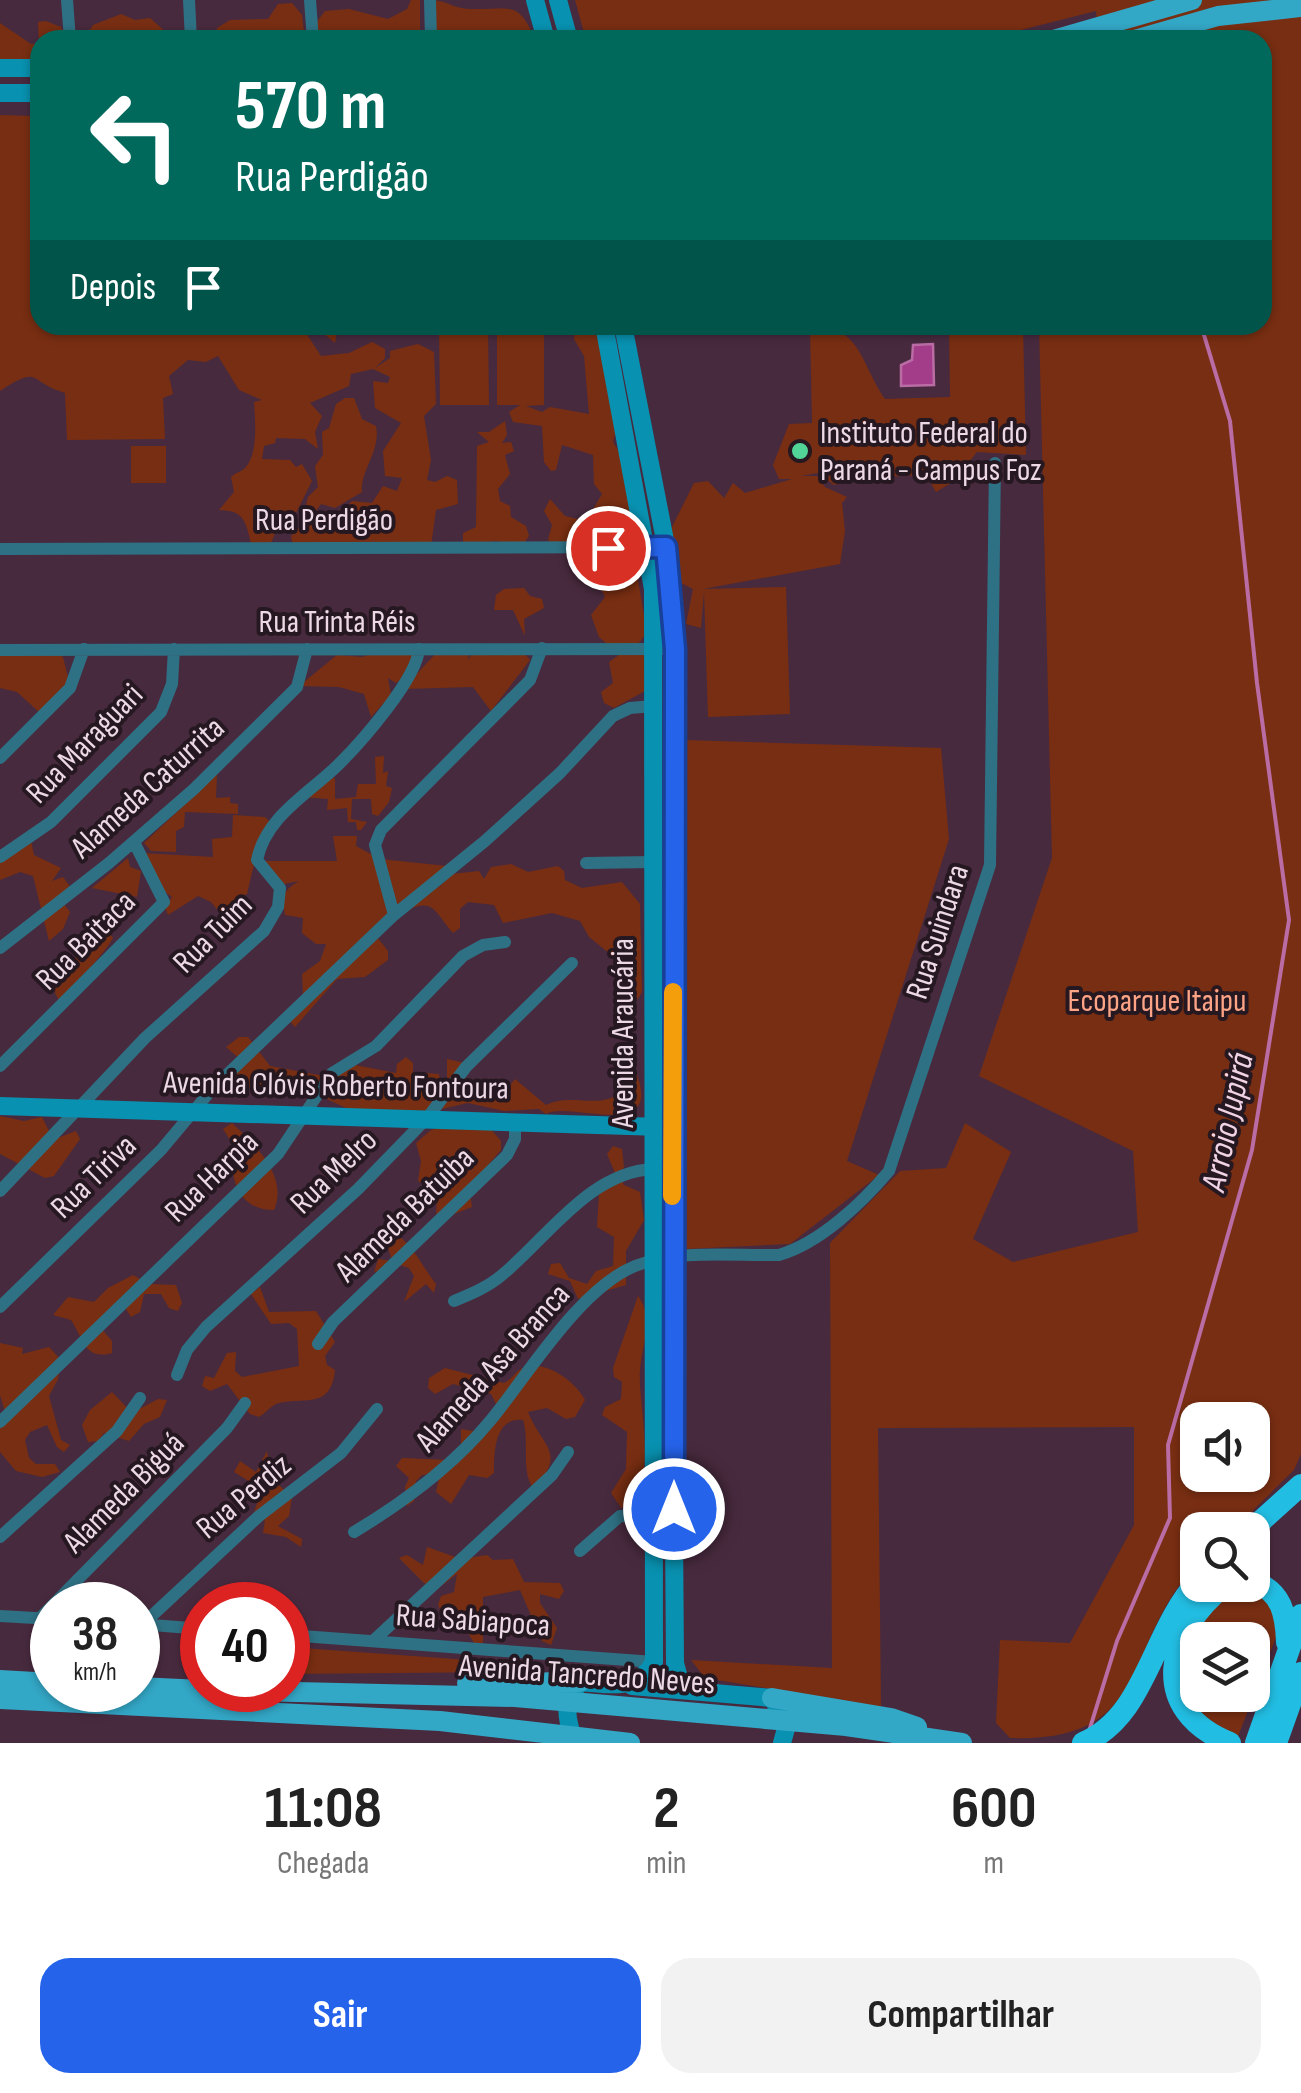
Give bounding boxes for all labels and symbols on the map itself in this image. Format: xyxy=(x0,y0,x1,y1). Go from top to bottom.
place label: Instituto Federal do Paraná - Campus Foz xyxy=(820,414,1042,490)
marker: Instituto Federal do Paraná - Campus Foz xyxy=(789,440,811,462)
street label: Rua Perdigão xyxy=(255,501,393,540)
pin xyxy=(566,506,651,591)
street label: Rua Trinta Réis xyxy=(259,603,415,642)
street label: Rua Maraguari xyxy=(18,676,152,812)
street label: Alameda Caturrita xyxy=(62,709,233,868)
street label: Rua Suindara xyxy=(898,860,978,1004)
street label: Rua Baitaca xyxy=(28,883,144,999)
street label: Rua Tuim xyxy=(165,886,261,982)
street label: Avenida Araucária xyxy=(604,938,643,1129)
park label: Ecoparque Itaipu xyxy=(1068,982,1246,1021)
water label: Arroio Jupirá xyxy=(1192,1049,1264,1197)
street label: Avenida Clóvis Roberto Fontoura xyxy=(162,1063,509,1109)
street label: Rua Melro xyxy=(283,1121,385,1223)
street label: Rua Harpia xyxy=(157,1123,267,1231)
street label: Rua Tiriva xyxy=(43,1127,145,1227)
street label: Alameda Batuiba xyxy=(327,1139,483,1291)
street label: Alameda Asa Branca xyxy=(407,1276,579,1461)
street label: Alameda Biguá xyxy=(55,1424,193,1562)
street label: Rua Perdiz xyxy=(189,1446,299,1548)
position arrow xyxy=(622,1457,726,1561)
speed limit sign: 40 xyxy=(180,1582,310,1712)
street label: Rua Sabiapoca xyxy=(395,1596,551,1646)
street label: Avenida Tancredo Neves xyxy=(457,1647,716,1703)

